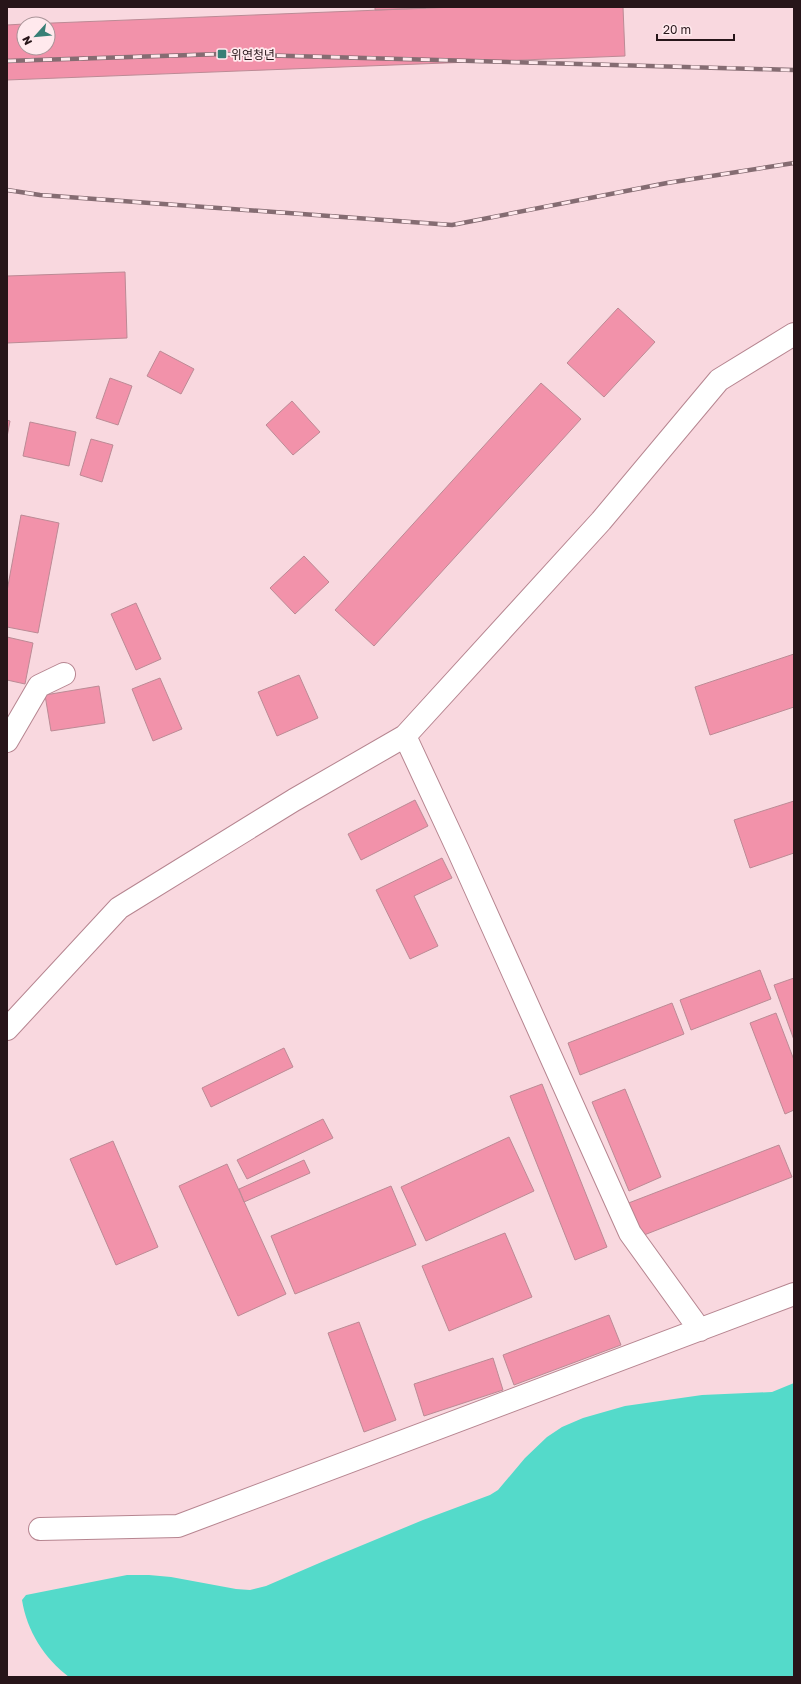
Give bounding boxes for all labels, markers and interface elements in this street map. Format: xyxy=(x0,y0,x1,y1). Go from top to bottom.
north arrow xyxy=(16,16,56,56)
scale bar xyxy=(657,16,734,42)
text: 20 m xyxy=(663,22,691,37)
text: N xyxy=(19,34,34,47)
place label: 위연청년 xyxy=(231,47,275,62)
marker: 위연청년 xyxy=(216,48,228,60)

